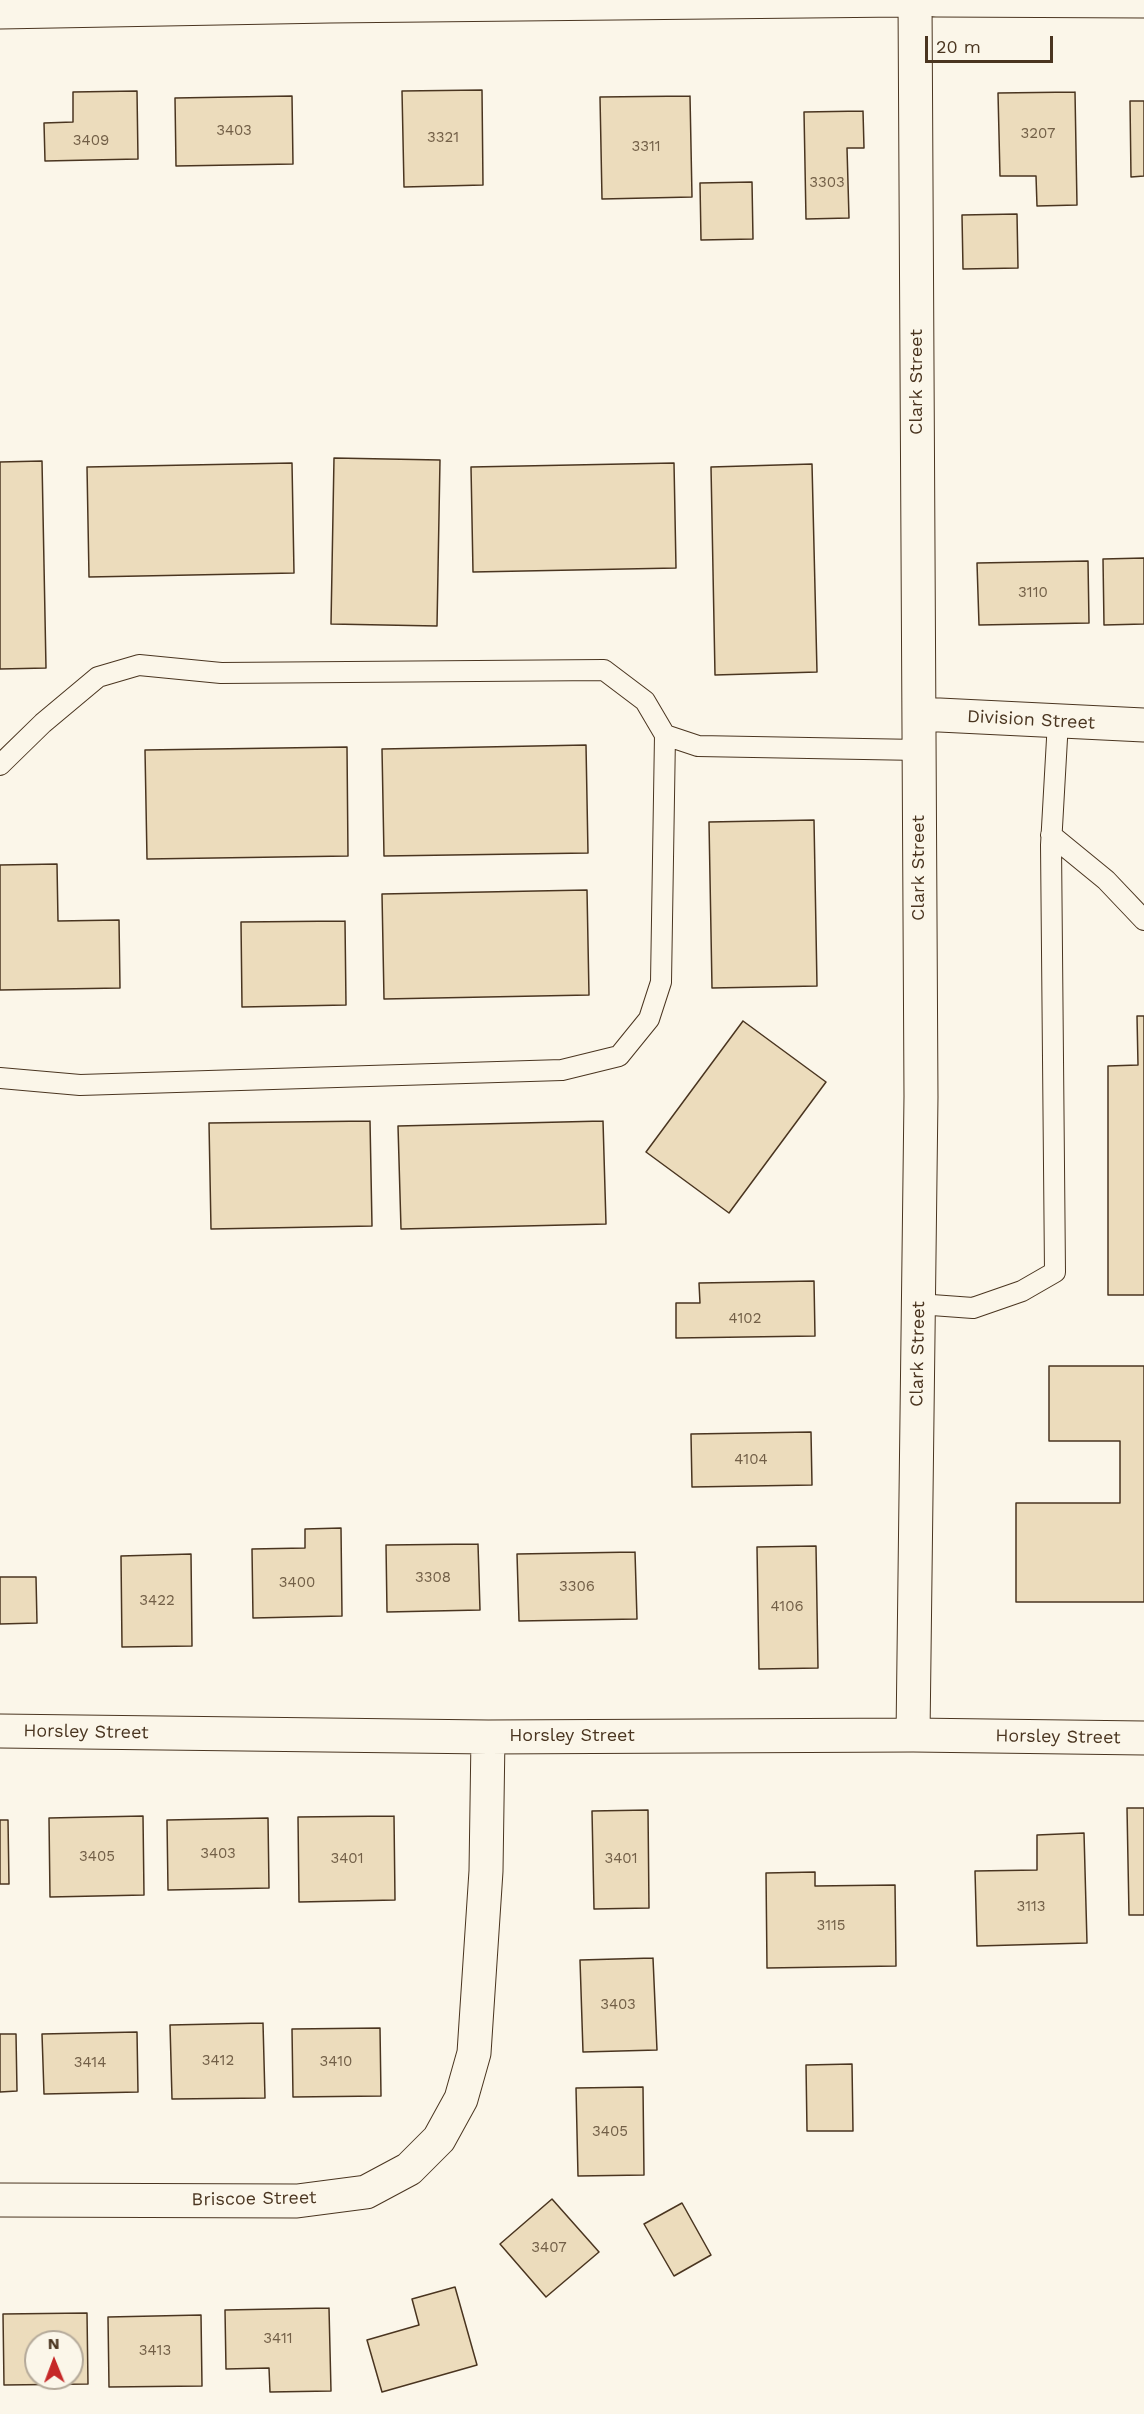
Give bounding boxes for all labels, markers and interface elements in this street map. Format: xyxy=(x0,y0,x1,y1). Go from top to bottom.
scale bar xyxy=(928,24,1056,62)
text: 20 m xyxy=(936,36,981,57)
house number: 3403 xyxy=(216,122,252,140)
house number: 3207 xyxy=(1021,125,1055,143)
house number: 3321 xyxy=(427,129,459,147)
house number: 3409 xyxy=(73,132,109,150)
house number: 3311 xyxy=(631,138,661,156)
house number: 3303 xyxy=(809,174,845,192)
street label: Clark Street xyxy=(906,329,928,435)
house number: 3110 xyxy=(1018,584,1048,602)
street label: Division Street xyxy=(966,706,1096,734)
street label: Clark Street xyxy=(908,815,930,921)
street label: Clark Street xyxy=(906,1301,930,1407)
house number: 4102 xyxy=(729,1310,761,1328)
house number: 4104 xyxy=(734,1451,768,1469)
house number: 3308 xyxy=(415,1569,451,1587)
house number: 3400 xyxy=(279,1574,315,1592)
house number: 3306 xyxy=(559,1578,595,1596)
house number: 3422 xyxy=(139,1592,175,1610)
house number: 4106 xyxy=(770,1598,804,1616)
street label: Horsley Street xyxy=(23,1720,149,1744)
street label: Horsley Street xyxy=(509,1725,635,1747)
street label: Horsley Street xyxy=(995,1725,1121,1749)
house number: 3403 xyxy=(200,1845,236,1863)
house number: 3405 xyxy=(79,1848,115,1866)
house number: 3401 xyxy=(330,1850,364,1868)
house number: 3401 xyxy=(604,1850,638,1868)
house number: 3113 xyxy=(1016,1898,1046,1916)
house number: 3115 xyxy=(816,1917,846,1935)
house number: 3403 xyxy=(600,1996,636,2014)
house number: 3412 xyxy=(202,2052,234,2070)
house number: 3410 xyxy=(320,2053,352,2071)
house number: 3414 xyxy=(74,2054,106,2072)
house number: 3405 xyxy=(592,2123,628,2141)
street label: Briscoe Street xyxy=(191,2187,317,2211)
house number: 3407 xyxy=(531,2239,567,2257)
north arrow xyxy=(24,2330,84,2390)
house number: 3411 xyxy=(263,2330,293,2348)
text: N xyxy=(48,2334,60,2353)
house number: 3413 xyxy=(139,2342,171,2360)

